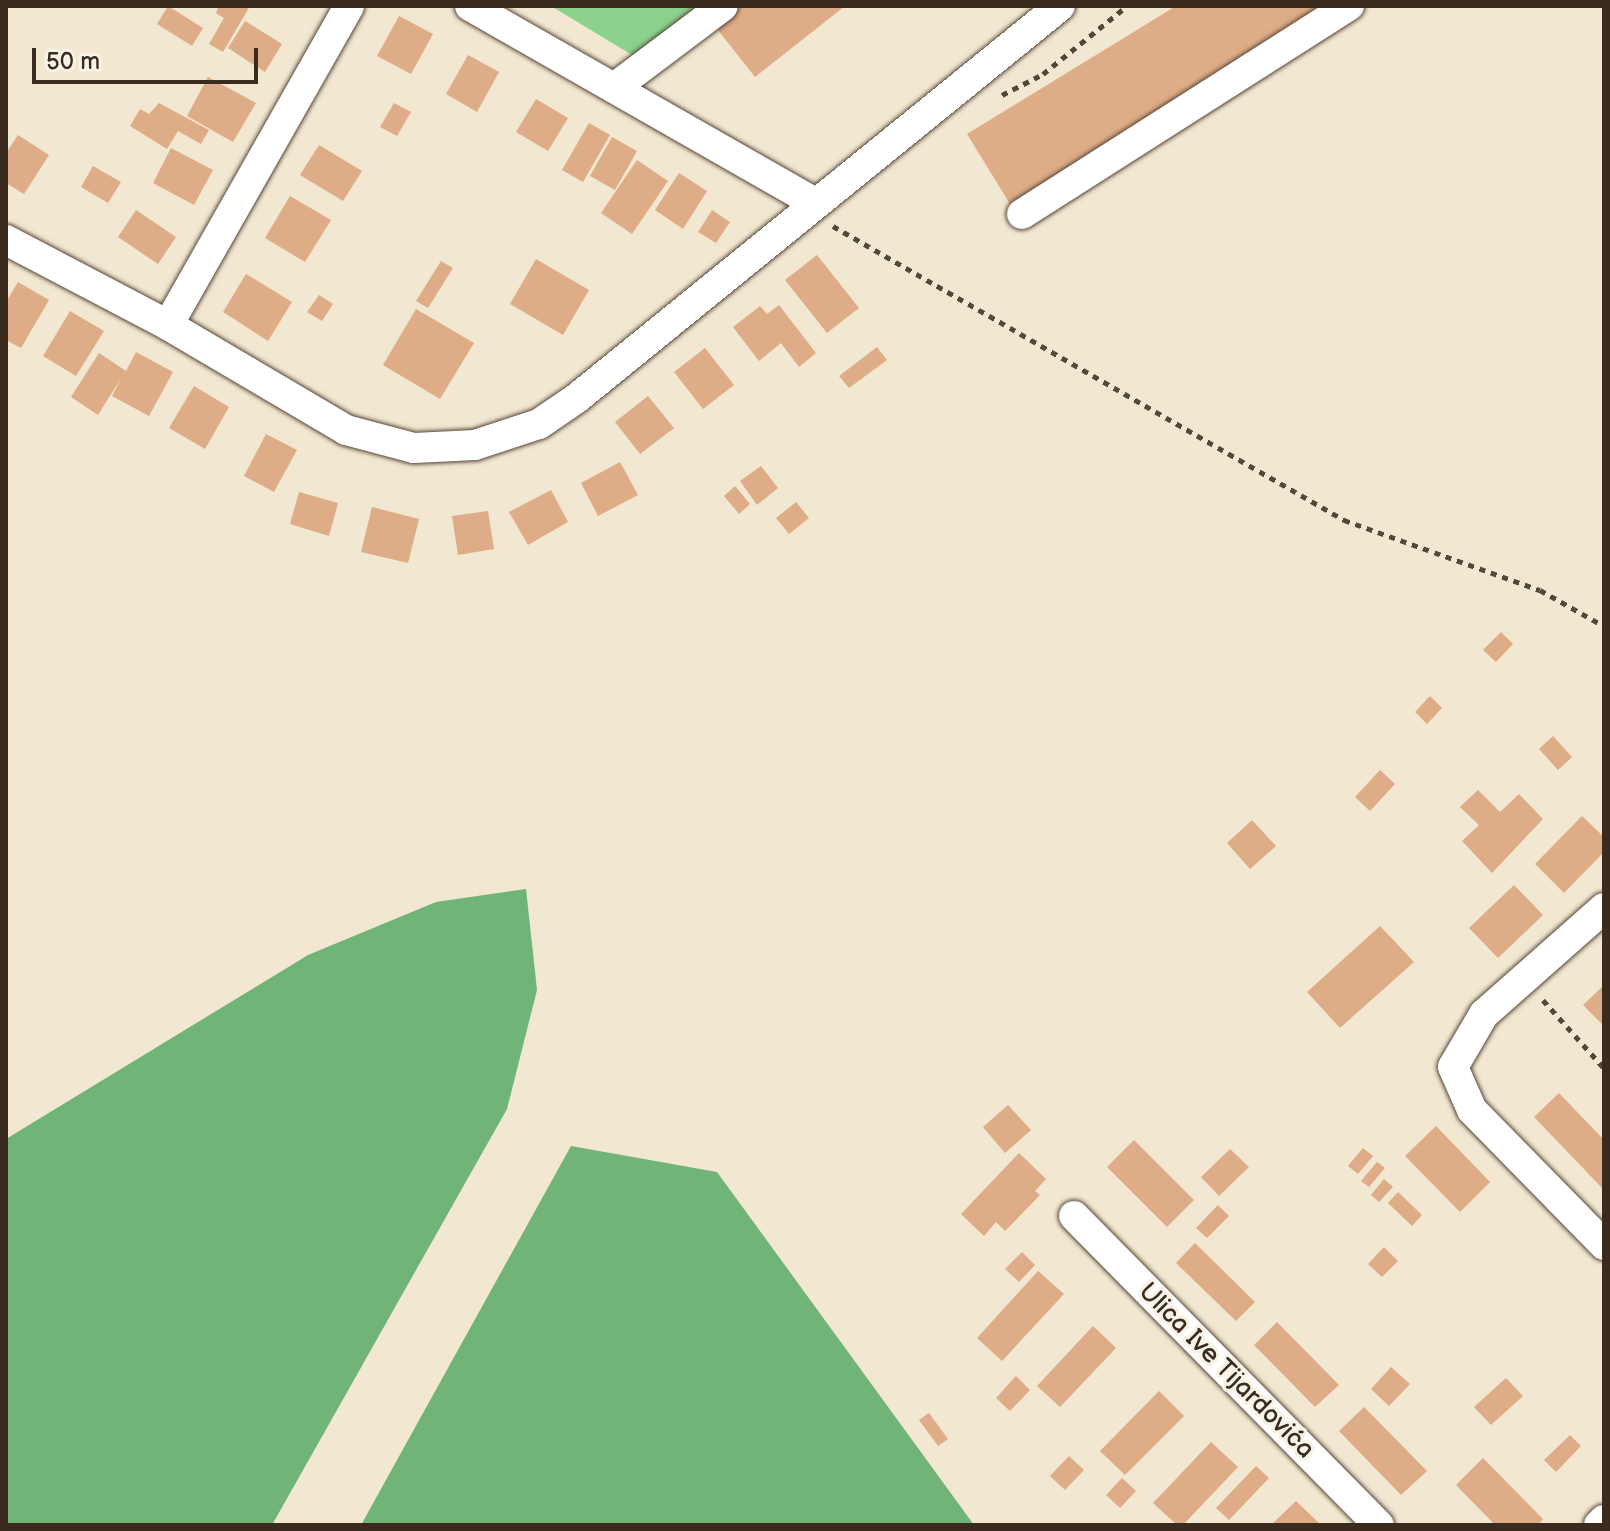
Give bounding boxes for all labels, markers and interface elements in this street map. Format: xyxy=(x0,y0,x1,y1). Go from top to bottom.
scale bar xyxy=(36,32,262,82)
text: 50 m xyxy=(46,47,100,76)
street label: Ulica Ive Tijardovića xyxy=(1131,1276,1321,1466)

